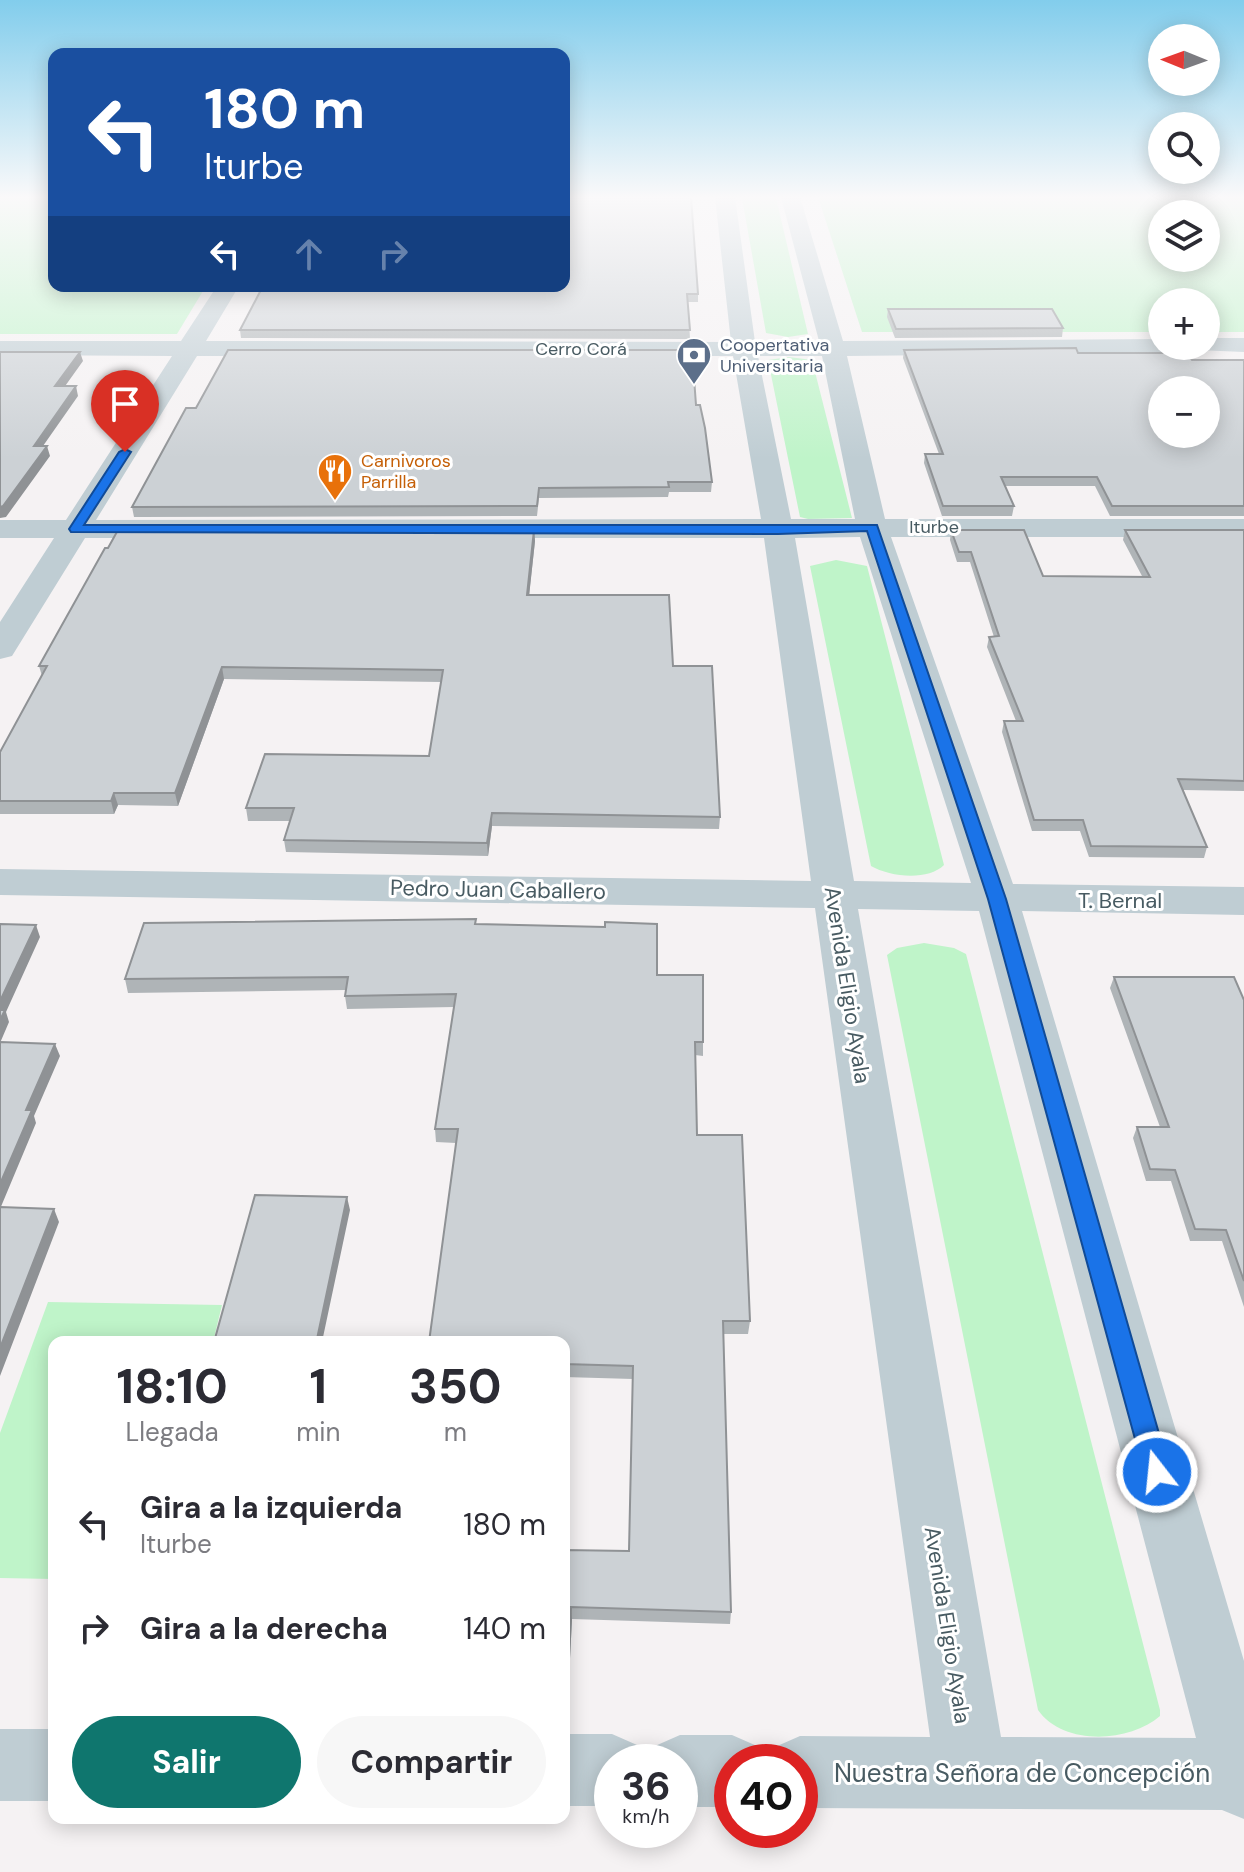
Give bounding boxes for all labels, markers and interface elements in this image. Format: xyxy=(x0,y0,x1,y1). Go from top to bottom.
north arrow xyxy=(1148,24,1220,96)
map controls xyxy=(1148,24,1220,448)
text: 180 m xyxy=(204,72,365,145)
icon: left xyxy=(72,80,176,184)
button: search xyxy=(1148,112,1220,184)
text: Iturbe xyxy=(204,143,303,190)
button: layers xyxy=(1148,200,1220,272)
icon: left xyxy=(203,232,247,276)
icon: ahead xyxy=(287,232,331,276)
icon: right xyxy=(371,232,415,276)
button: + xyxy=(1148,288,1220,360)
place label: Coopertativa Universitaria xyxy=(720,333,829,378)
bank icon: Coopertativa Universitaria xyxy=(675,336,713,386)
street label: Cerro Corá xyxy=(535,337,627,361)
pin xyxy=(91,370,159,452)
button: − xyxy=(1148,376,1220,448)
icon: arrive xyxy=(103,382,147,426)
place label: Carnivoros Parrilla xyxy=(361,449,451,494)
restaurant icon: Carnivoros Parrilla xyxy=(316,452,354,502)
street label: Iturbe xyxy=(909,515,959,539)
street label: Pedro Juan Caballero xyxy=(390,873,606,906)
street label: Avenida Eligio Ayala xyxy=(818,884,877,1086)
street label: T. Bernal xyxy=(1078,886,1162,915)
text: 18:10 xyxy=(116,1355,228,1418)
text: 1 xyxy=(310,1355,327,1418)
text: 350 xyxy=(409,1355,502,1418)
text: Llegada xyxy=(125,1415,219,1449)
text: min xyxy=(296,1415,341,1449)
text: m xyxy=(444,1415,467,1449)
position arrow xyxy=(1115,1430,1199,1514)
text: Gira a la izquierda xyxy=(140,1488,402,1527)
icon: left xyxy=(72,1502,116,1546)
text: 180 m xyxy=(463,1505,546,1544)
street label: Avenida Eligio Ayala xyxy=(918,1524,977,1726)
text: Iturbe xyxy=(140,1527,212,1561)
icon: right xyxy=(72,1606,116,1650)
text: Gira a la derecha xyxy=(140,1609,388,1648)
text: 140 m xyxy=(463,1609,546,1648)
button: Salir xyxy=(72,1716,301,1808)
button: Compartir xyxy=(317,1716,546,1808)
speed limit sign: 40 xyxy=(714,1744,818,1848)
street label: Nuestra Señora de Concepción xyxy=(834,1756,1210,1790)
text: 36 xyxy=(621,1760,671,1812)
text: km/h xyxy=(622,1803,670,1829)

